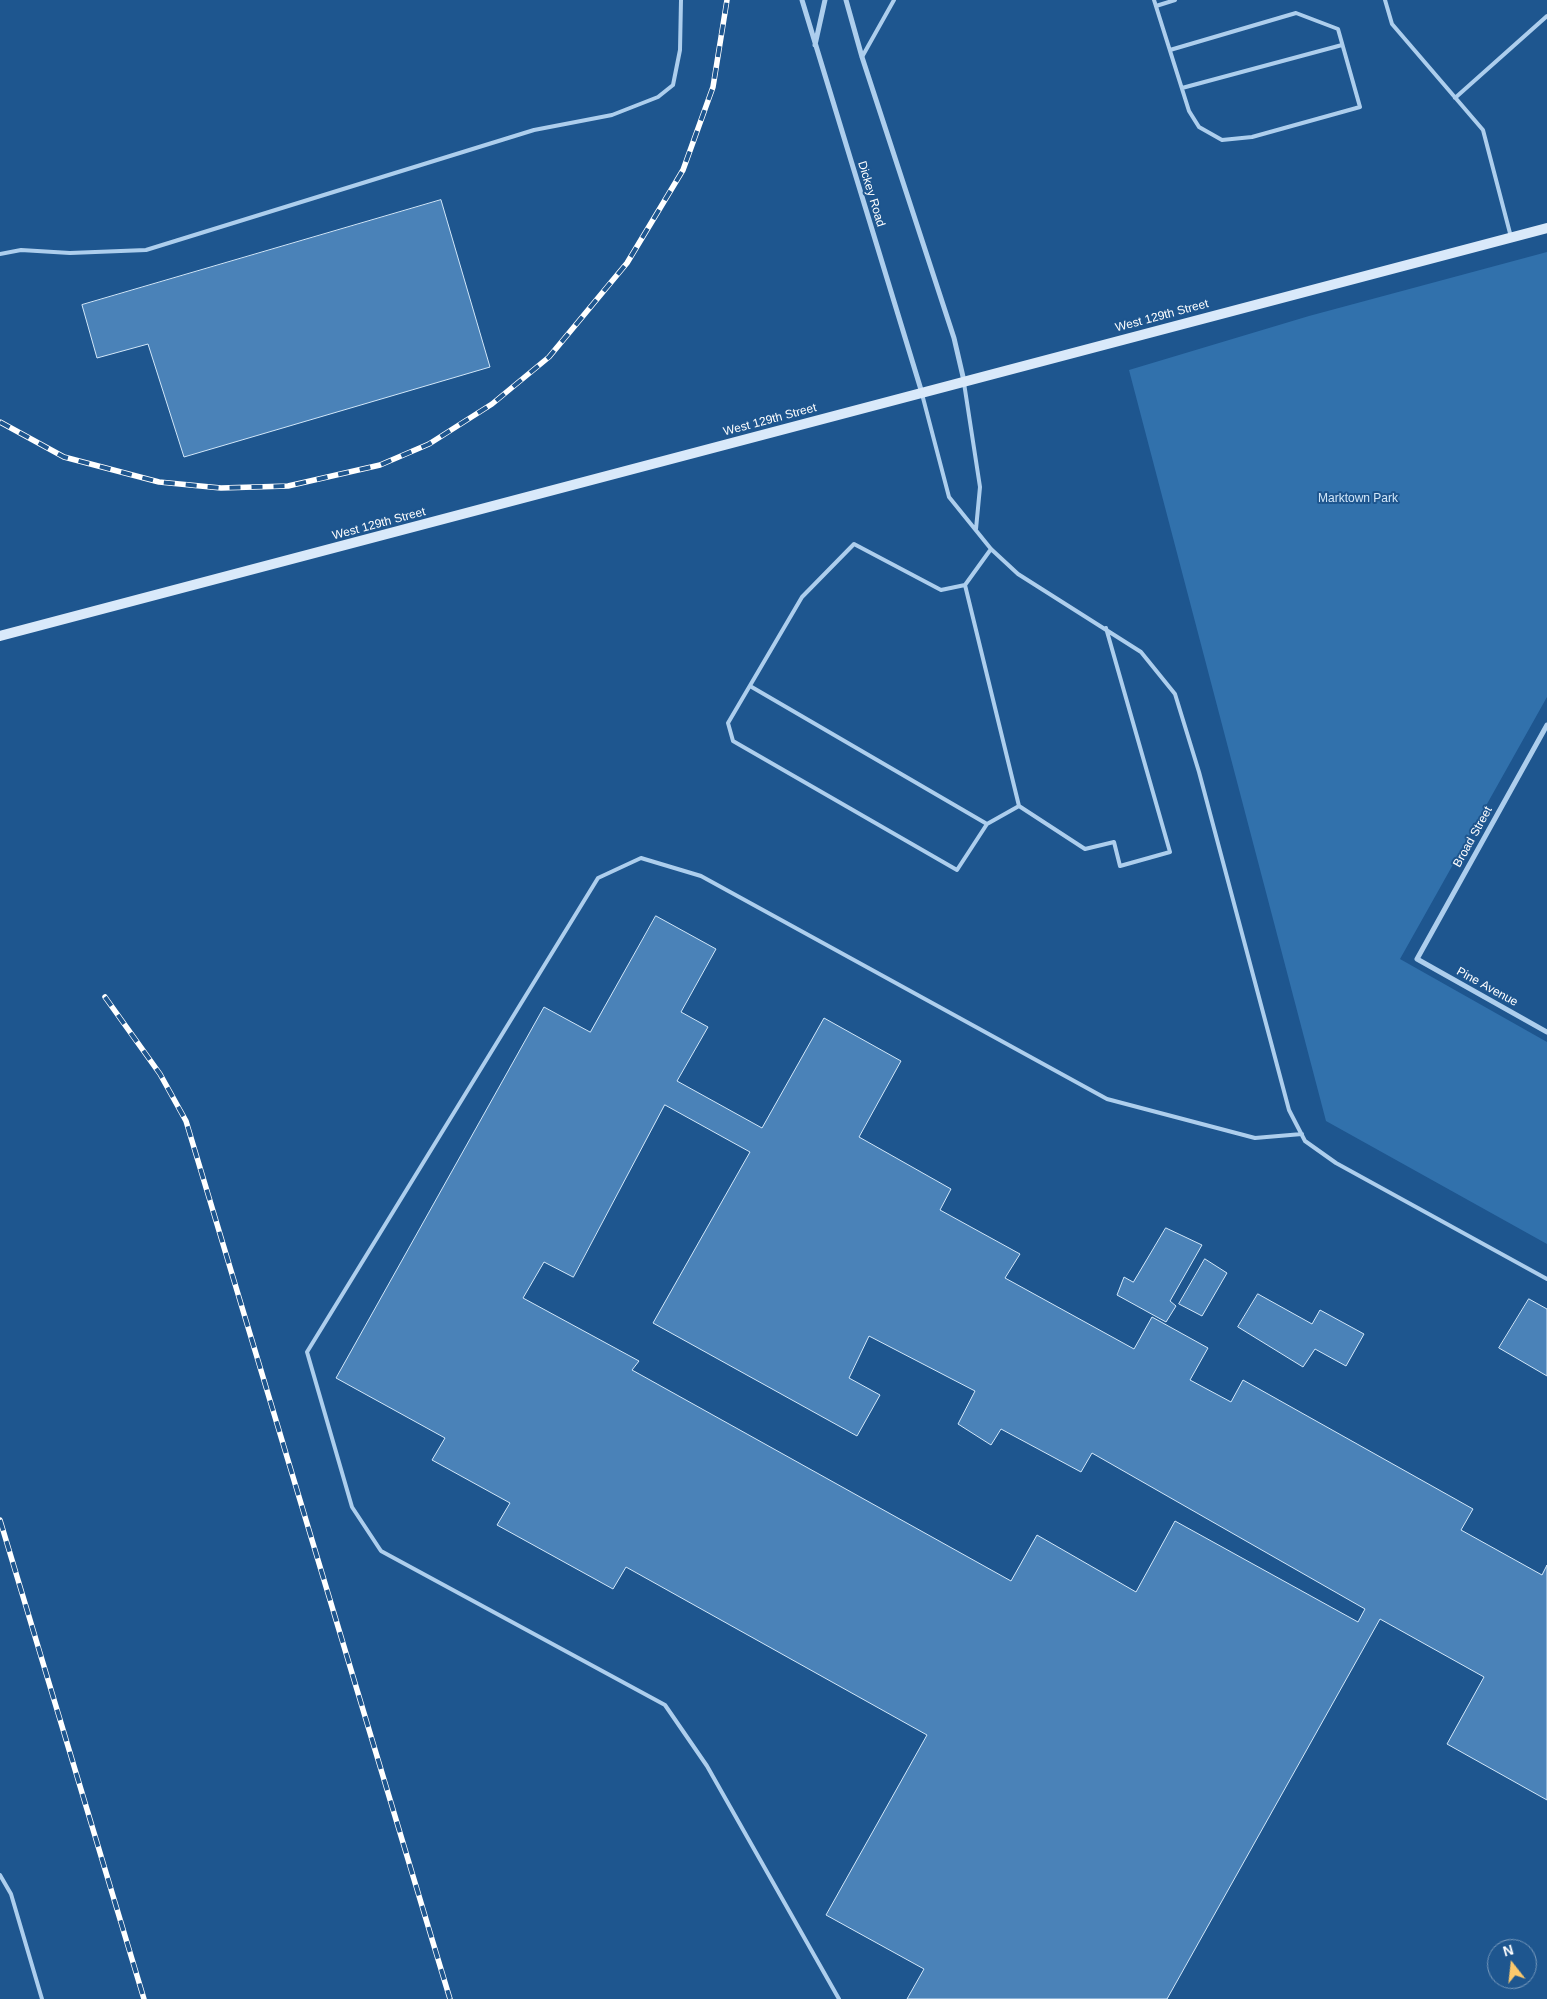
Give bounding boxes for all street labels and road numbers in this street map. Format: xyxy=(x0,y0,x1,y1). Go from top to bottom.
street label: Dickey Road xyxy=(854,159,888,229)
street label: West 129th Street xyxy=(1114,297,1210,335)
street label: West 129th Street xyxy=(722,401,818,439)
street label: West 129th Street xyxy=(331,505,427,543)
street label: Broad Street xyxy=(1450,804,1496,870)
street label: Pine Avenue xyxy=(1454,964,1520,1010)

